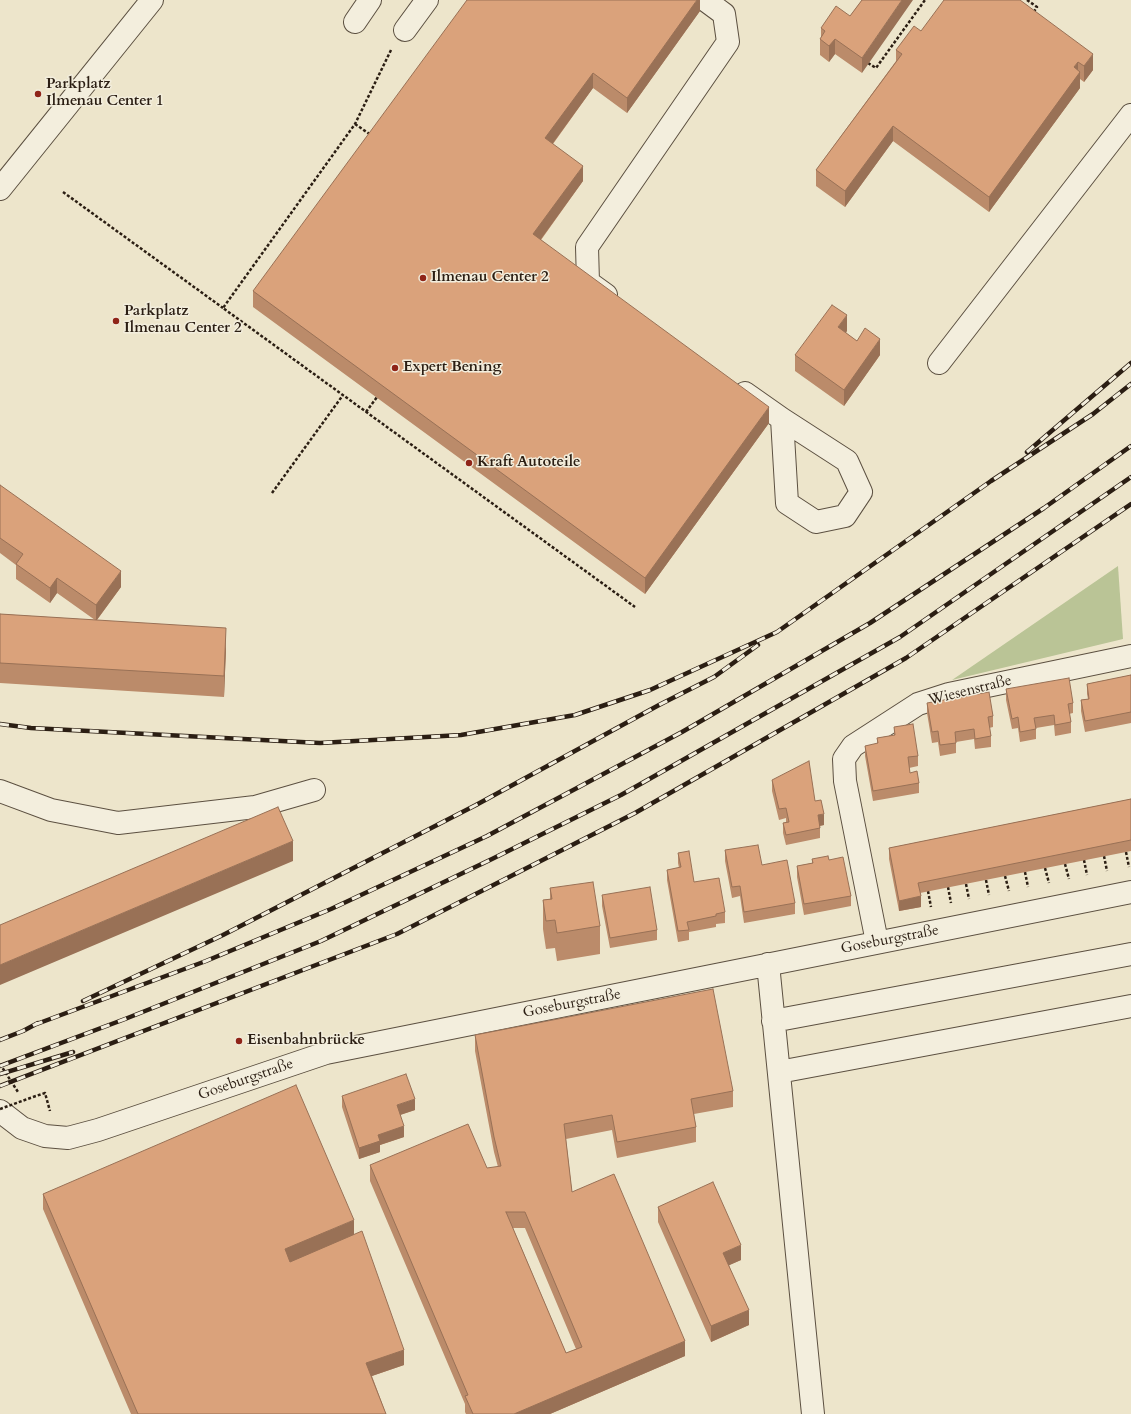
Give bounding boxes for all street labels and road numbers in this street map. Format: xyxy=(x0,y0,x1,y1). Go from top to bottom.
street label: Wiesenstraße xyxy=(926,672,1014,710)
street label: Goseburgstraße xyxy=(839,922,941,958)
street label: Goseburgstraße xyxy=(521,986,623,1022)
street label: Goseburgstraße xyxy=(196,1055,296,1105)

